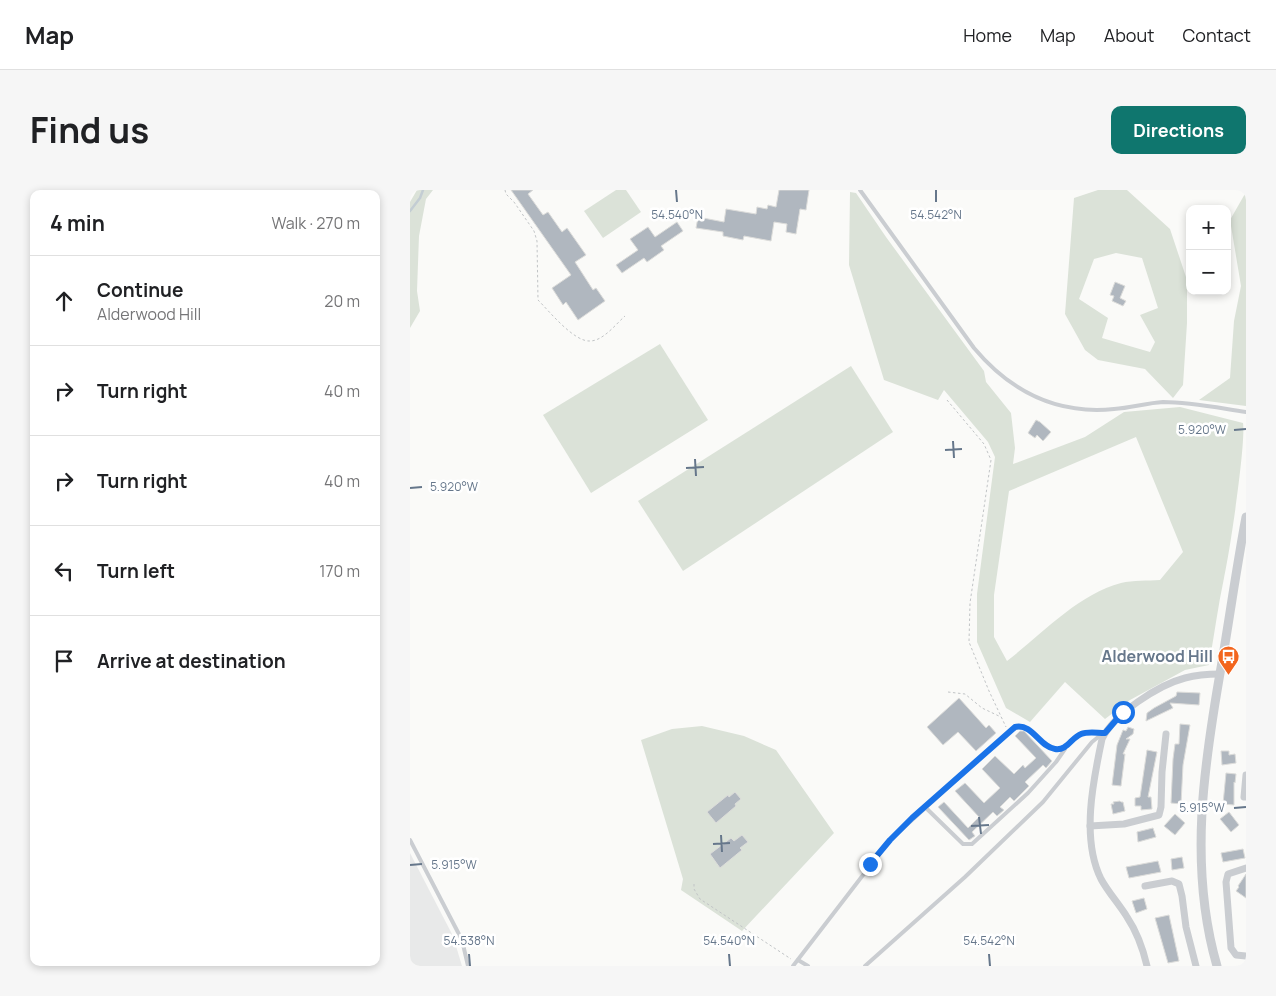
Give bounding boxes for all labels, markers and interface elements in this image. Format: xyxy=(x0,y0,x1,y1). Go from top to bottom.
text: Map xyxy=(25,18,74,51)
text: Home xyxy=(963,23,1012,47)
text: Map xyxy=(1040,23,1076,47)
text: About xyxy=(1104,23,1154,47)
text: Contact xyxy=(1182,23,1251,47)
text: Find us xyxy=(30,106,149,154)
button: Directions xyxy=(1111,106,1246,154)
map controls xyxy=(1186,205,1231,295)
button: + xyxy=(1186,205,1231,250)
text: 54.540°N xyxy=(651,206,703,223)
text: 54.542°N xyxy=(910,206,962,223)
text: 4 min xyxy=(50,209,105,237)
text: Walk · 270 m xyxy=(271,212,360,234)
button: − xyxy=(1186,250,1231,295)
text: Continue xyxy=(97,277,183,303)
icon: ahead xyxy=(50,287,78,315)
text: 20 m xyxy=(324,290,360,312)
text: Alderwood Hill xyxy=(97,303,201,325)
icon: right xyxy=(50,377,78,405)
text: Turn right xyxy=(97,378,187,404)
text: 40 m xyxy=(324,380,360,402)
text: 5.920°W xyxy=(1178,421,1227,438)
icon: right xyxy=(50,467,78,495)
text: Turn right xyxy=(97,468,187,494)
text: 40 m xyxy=(324,470,360,492)
text: 5.920°W xyxy=(430,478,479,495)
icon: left xyxy=(50,557,78,585)
text: Turn left xyxy=(97,558,175,584)
text: 170 m xyxy=(319,560,360,582)
bus stop icon: Alderwood Hill xyxy=(1217,644,1241,675)
place label: Alderwood Hill xyxy=(1102,645,1213,667)
icon: arrive xyxy=(50,647,78,675)
text: Arrive at destination xyxy=(97,648,286,674)
route start xyxy=(1112,701,1135,724)
text: 5.915°W xyxy=(1179,799,1226,816)
route end xyxy=(859,853,882,876)
text: 5.915°W xyxy=(431,856,478,873)
text: 54.538°N xyxy=(444,932,494,949)
text: 54.540°N xyxy=(703,932,755,949)
text: 54.542°N xyxy=(963,932,1015,949)

